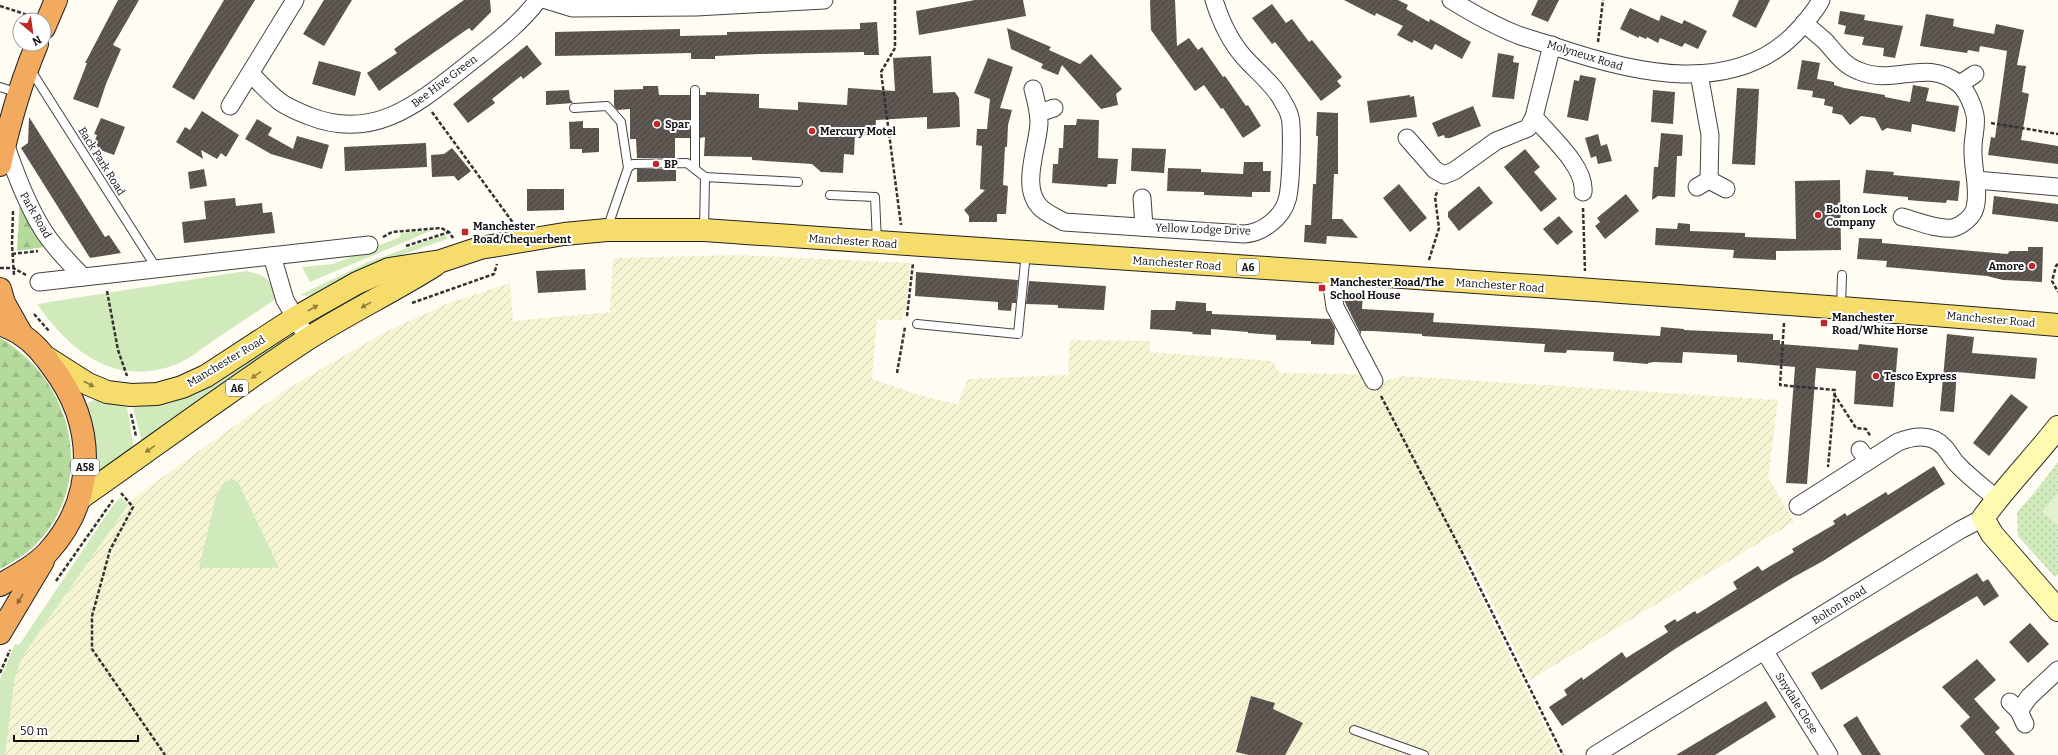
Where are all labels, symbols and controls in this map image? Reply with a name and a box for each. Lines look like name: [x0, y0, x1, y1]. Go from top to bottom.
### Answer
north arrow: [12, 12, 52, 52]
text: N: [29, 33, 43, 48]
street label: Molyneux Road: [1545, 38, 1625, 73]
street label: Bee Hive Green: [409, 53, 480, 110]
place label: Spar: [665, 118, 690, 131]
marker: Spar: [652, 119, 662, 129]
street label: Back Park Road: [75, 125, 128, 198]
place label: Mercury Motel: [820, 125, 897, 138]
marker: Mercury Motel: [807, 126, 817, 136]
place label: BP: [664, 158, 678, 171]
marker: BP: [651, 159, 661, 169]
street label: Park Road: [17, 190, 54, 241]
place label: Bolton Lock Company: [1826, 203, 1887, 229]
marker: Bolton Lock Company: [1813, 210, 1823, 220]
place label: Manchester Road/Chequerbent: [473, 220, 572, 246]
street label: Yellow Lodge Drive: [1155, 221, 1251, 238]
marker: Manchester Road/Chequerbent: [460, 227, 470, 237]
street label: Manchester Road: [808, 232, 898, 251]
street label: Manchester Road: [1132, 254, 1222, 273]
road number: A6: [1237, 259, 1259, 275]
place label: Amore: [1988, 260, 2024, 273]
marker: Amore: [2027, 261, 2037, 271]
place label: Manchester Road/The School House: [1330, 276, 1444, 302]
street label: Manchester Road: [1455, 276, 1545, 295]
marker: Manchester Road/The School House: [1317, 283, 1327, 293]
one-way arrow: [360, 301, 372, 308]
one-way arrow: [307, 304, 319, 311]
street label: Manchester Road: [1946, 309, 2036, 330]
place label: Manchester Road/White Horse: [1832, 311, 1928, 337]
marker: Manchester Road/White Horse: [1819, 318, 1829, 328]
street label: Manchester Road: [185, 333, 268, 390]
place label: Tesco Express: [1884, 370, 1957, 383]
one-way arrow: [251, 371, 262, 379]
marker: Tesco Express: [1871, 371, 1881, 381]
one-way arrow: [84, 380, 95, 387]
road number: A6: [226, 380, 248, 396]
one-way arrow: [144, 445, 155, 453]
road number: A58: [71, 459, 99, 475]
street label: Bolton Road: [1810, 583, 1869, 627]
one-way arrow: [17, 593, 24, 605]
street label: Snydale Close: [1773, 670, 1821, 736]
scale bar: [14, 717, 138, 743]
text: 50 m: [20, 724, 49, 738]

